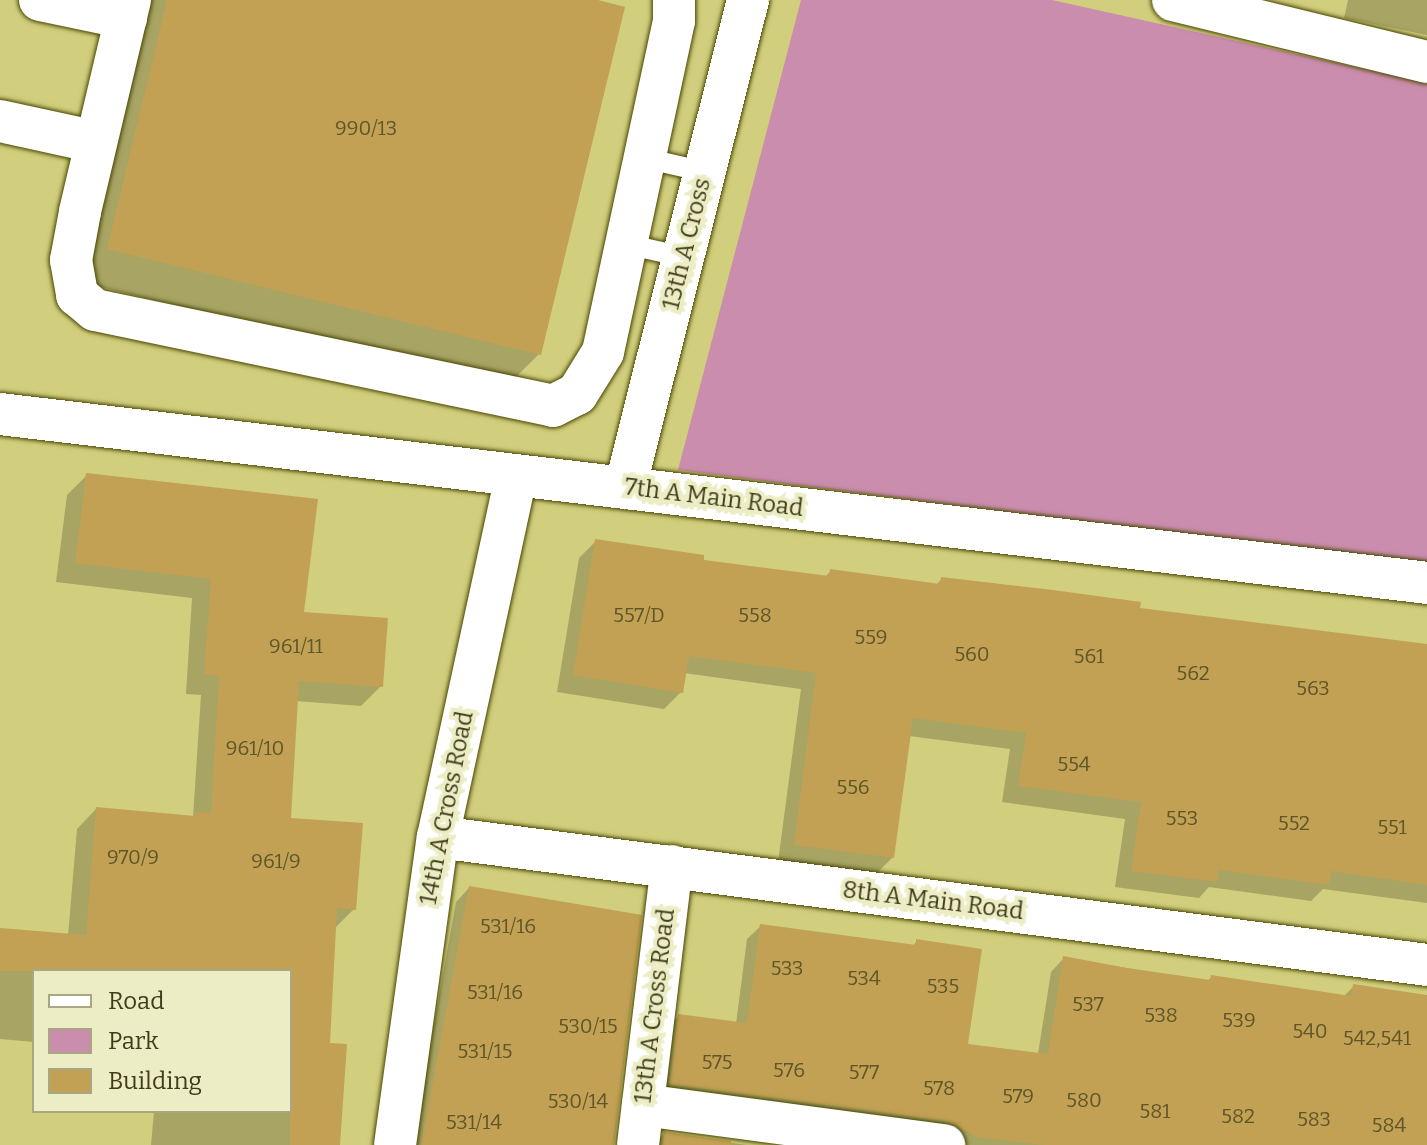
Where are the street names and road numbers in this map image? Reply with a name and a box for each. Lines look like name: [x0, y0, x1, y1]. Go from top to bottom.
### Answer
street label: 13th A Cross: [657, 175, 717, 313]
street label: 7th A Main Road: [623, 473, 805, 523]
street label: 14th A Cross Road: [414, 709, 480, 907]
street label: 8th A Main Road: [841, 876, 1025, 926]
street label: 13th A Cross Road: [629, 907, 681, 1105]

